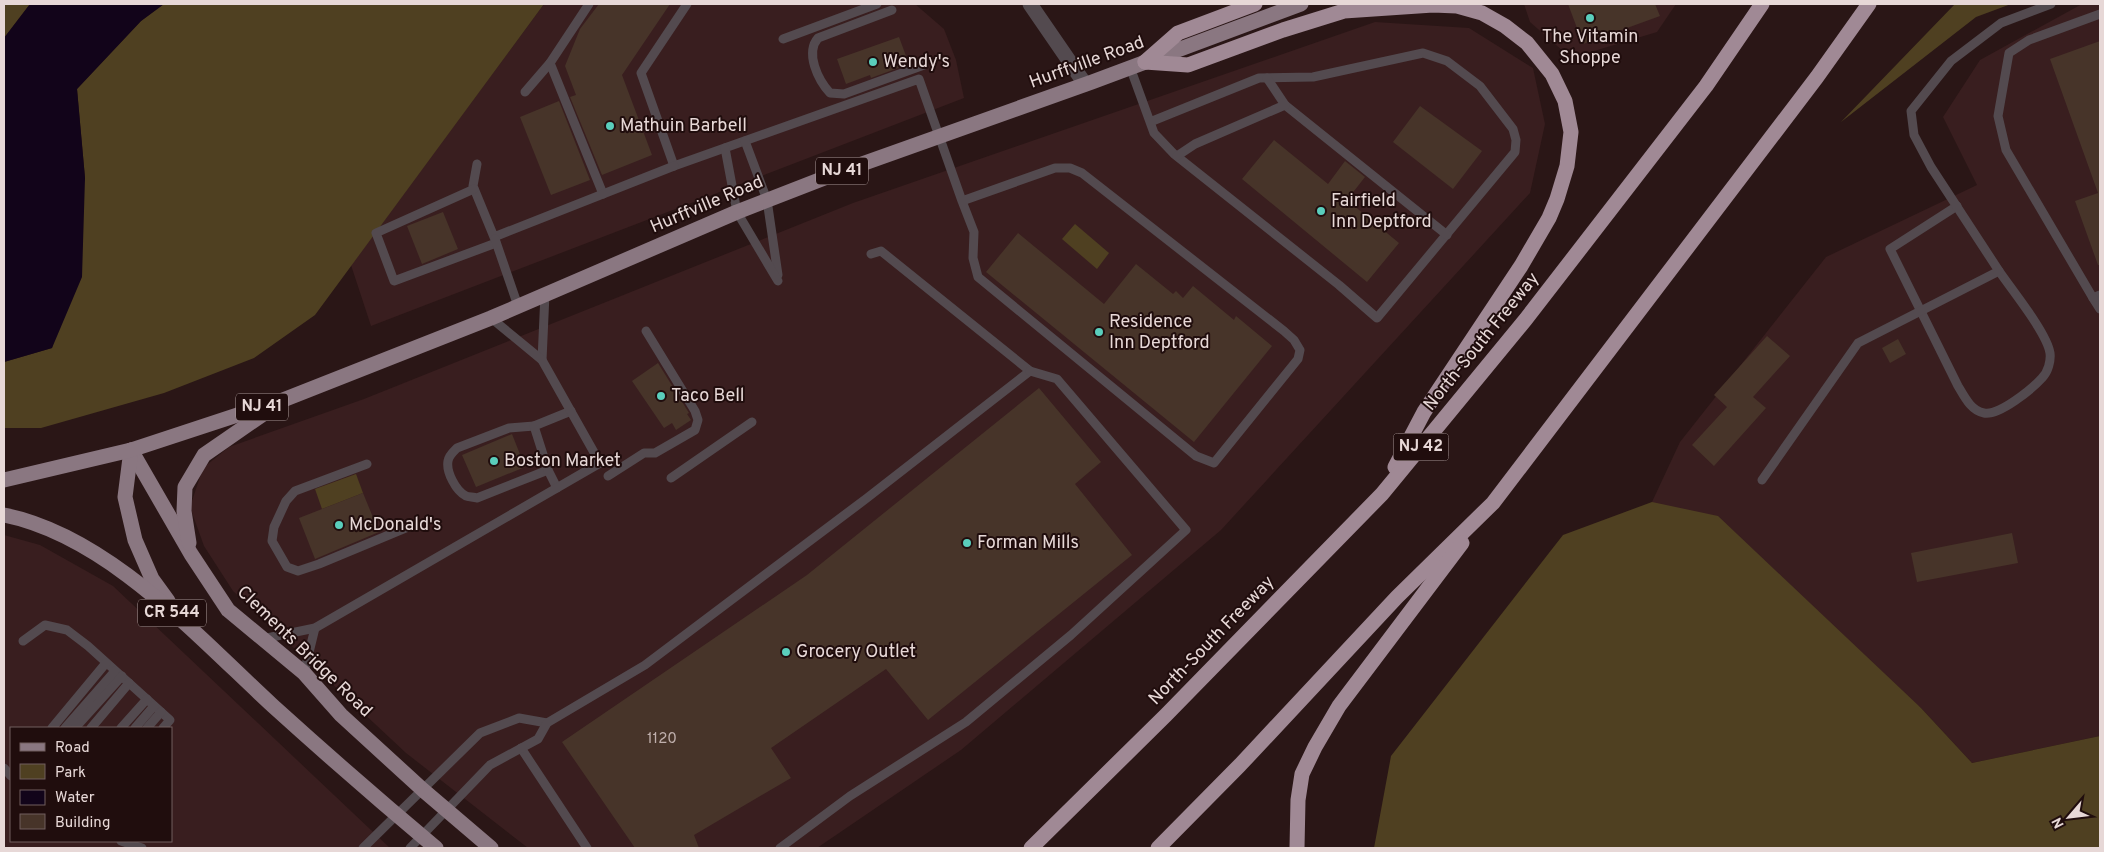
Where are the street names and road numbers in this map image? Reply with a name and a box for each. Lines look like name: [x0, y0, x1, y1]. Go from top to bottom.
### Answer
street label: Hurffville Road: [1026, 32, 1148, 94]
road number: NJ 41: [816, 158, 868, 185]
street label: Hurffville Road: [647, 171, 767, 239]
street label: North-South Freeway: [1419, 268, 1545, 416]
road number: NJ 41: [236, 394, 288, 421]
road number: NJ 42: [1394, 434, 1448, 461]
street label: North-South Freeway: [1144, 571, 1280, 711]
street label: Clements Bridge Road: [231, 581, 377, 723]
road number: CR 544: [138, 600, 206, 626]

